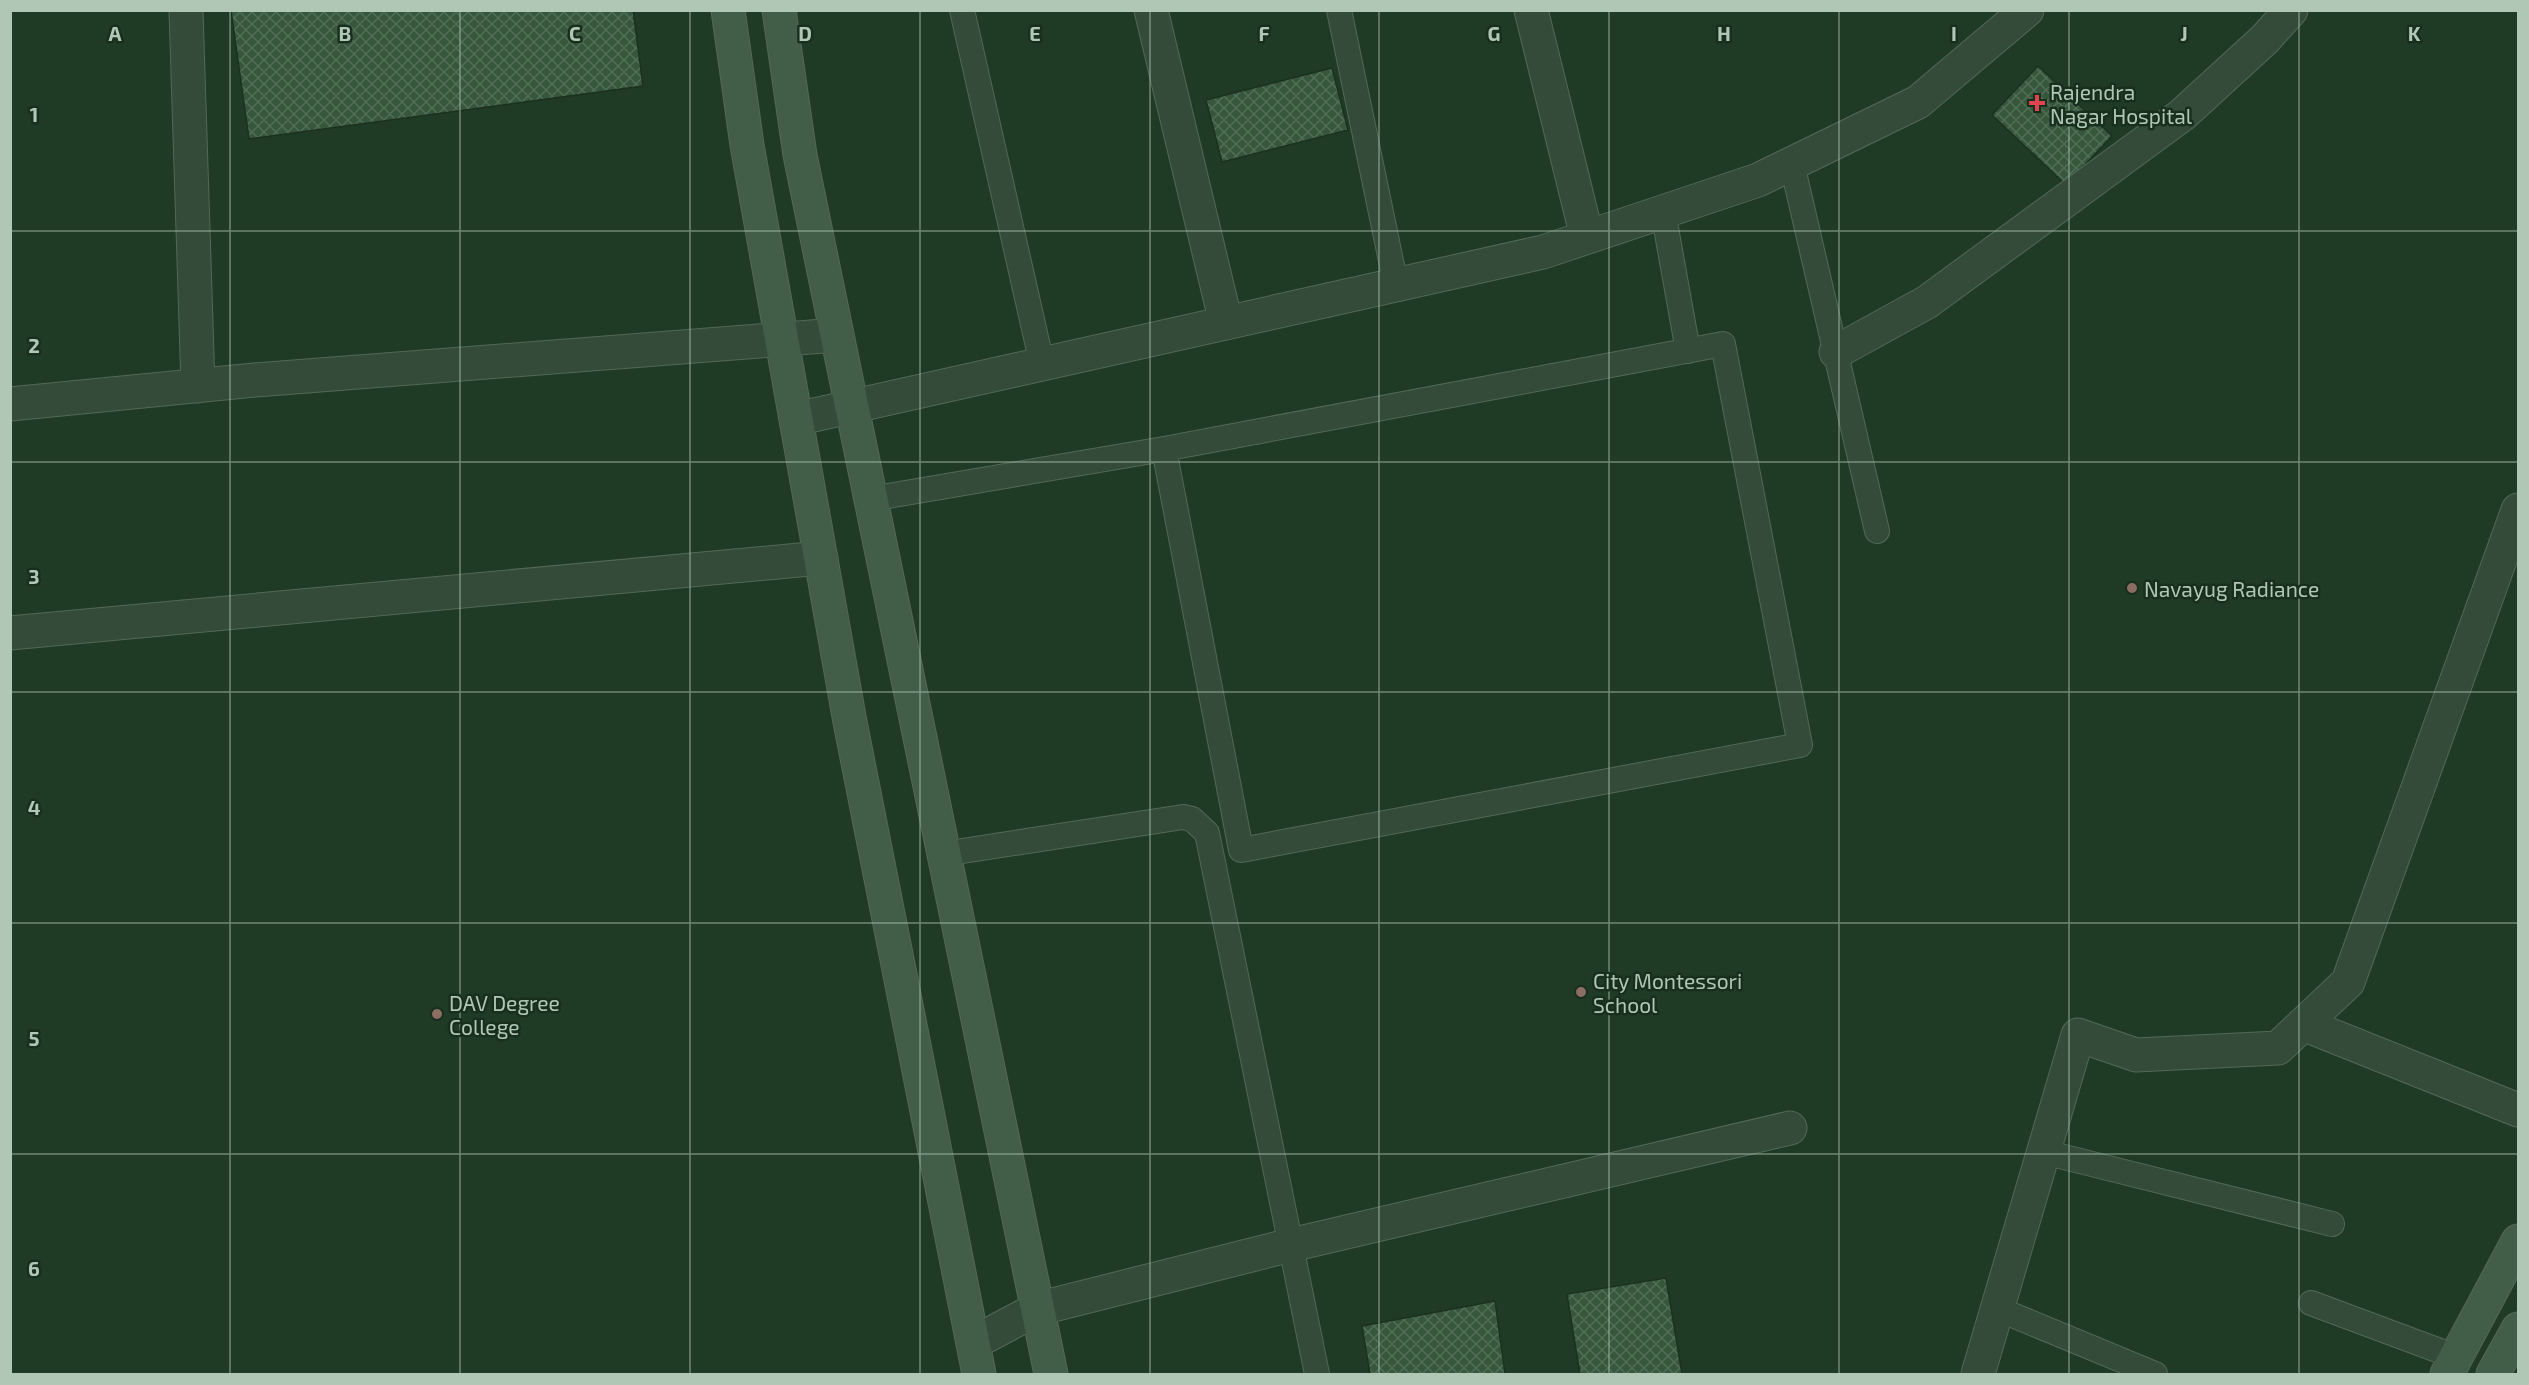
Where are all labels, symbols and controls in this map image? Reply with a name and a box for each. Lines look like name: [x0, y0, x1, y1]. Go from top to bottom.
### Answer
text: A: [108, 21, 122, 45]
text: B: [339, 21, 351, 45]
text: C: [569, 21, 581, 45]
text: D: [798, 21, 812, 45]
text: E: [1029, 21, 1041, 45]
text: F: [1258, 21, 1270, 45]
text: G: [1488, 21, 1500, 45]
text: H: [1717, 21, 1731, 45]
text: I: [1951, 21, 1957, 45]
text: J: [2180, 21, 2188, 45]
text: K: [2408, 21, 2421, 45]
place label: Rajendra Nagar Hospital: [2050, 79, 2193, 128]
marker: Rajendra Nagar Hospital: [2028, 94, 2046, 112]
text: 1: [30, 102, 38, 126]
text: 2: [28, 333, 40, 357]
text: 3: [28, 564, 40, 588]
place label: Navayug Radiance: [2144, 576, 2319, 601]
marker: Navayug Radiance: [2125, 581, 2139, 595]
text: 4: [28, 795, 41, 819]
place label: City Montessori School: [1593, 968, 1742, 1017]
marker: City Montessori School: [1574, 985, 1588, 999]
place label: DAV Degree College: [449, 990, 560, 1039]
marker: DAV Degree College: [430, 1007, 444, 1021]
text: 5: [28, 1026, 40, 1050]
text: 6: [28, 1256, 40, 1280]

